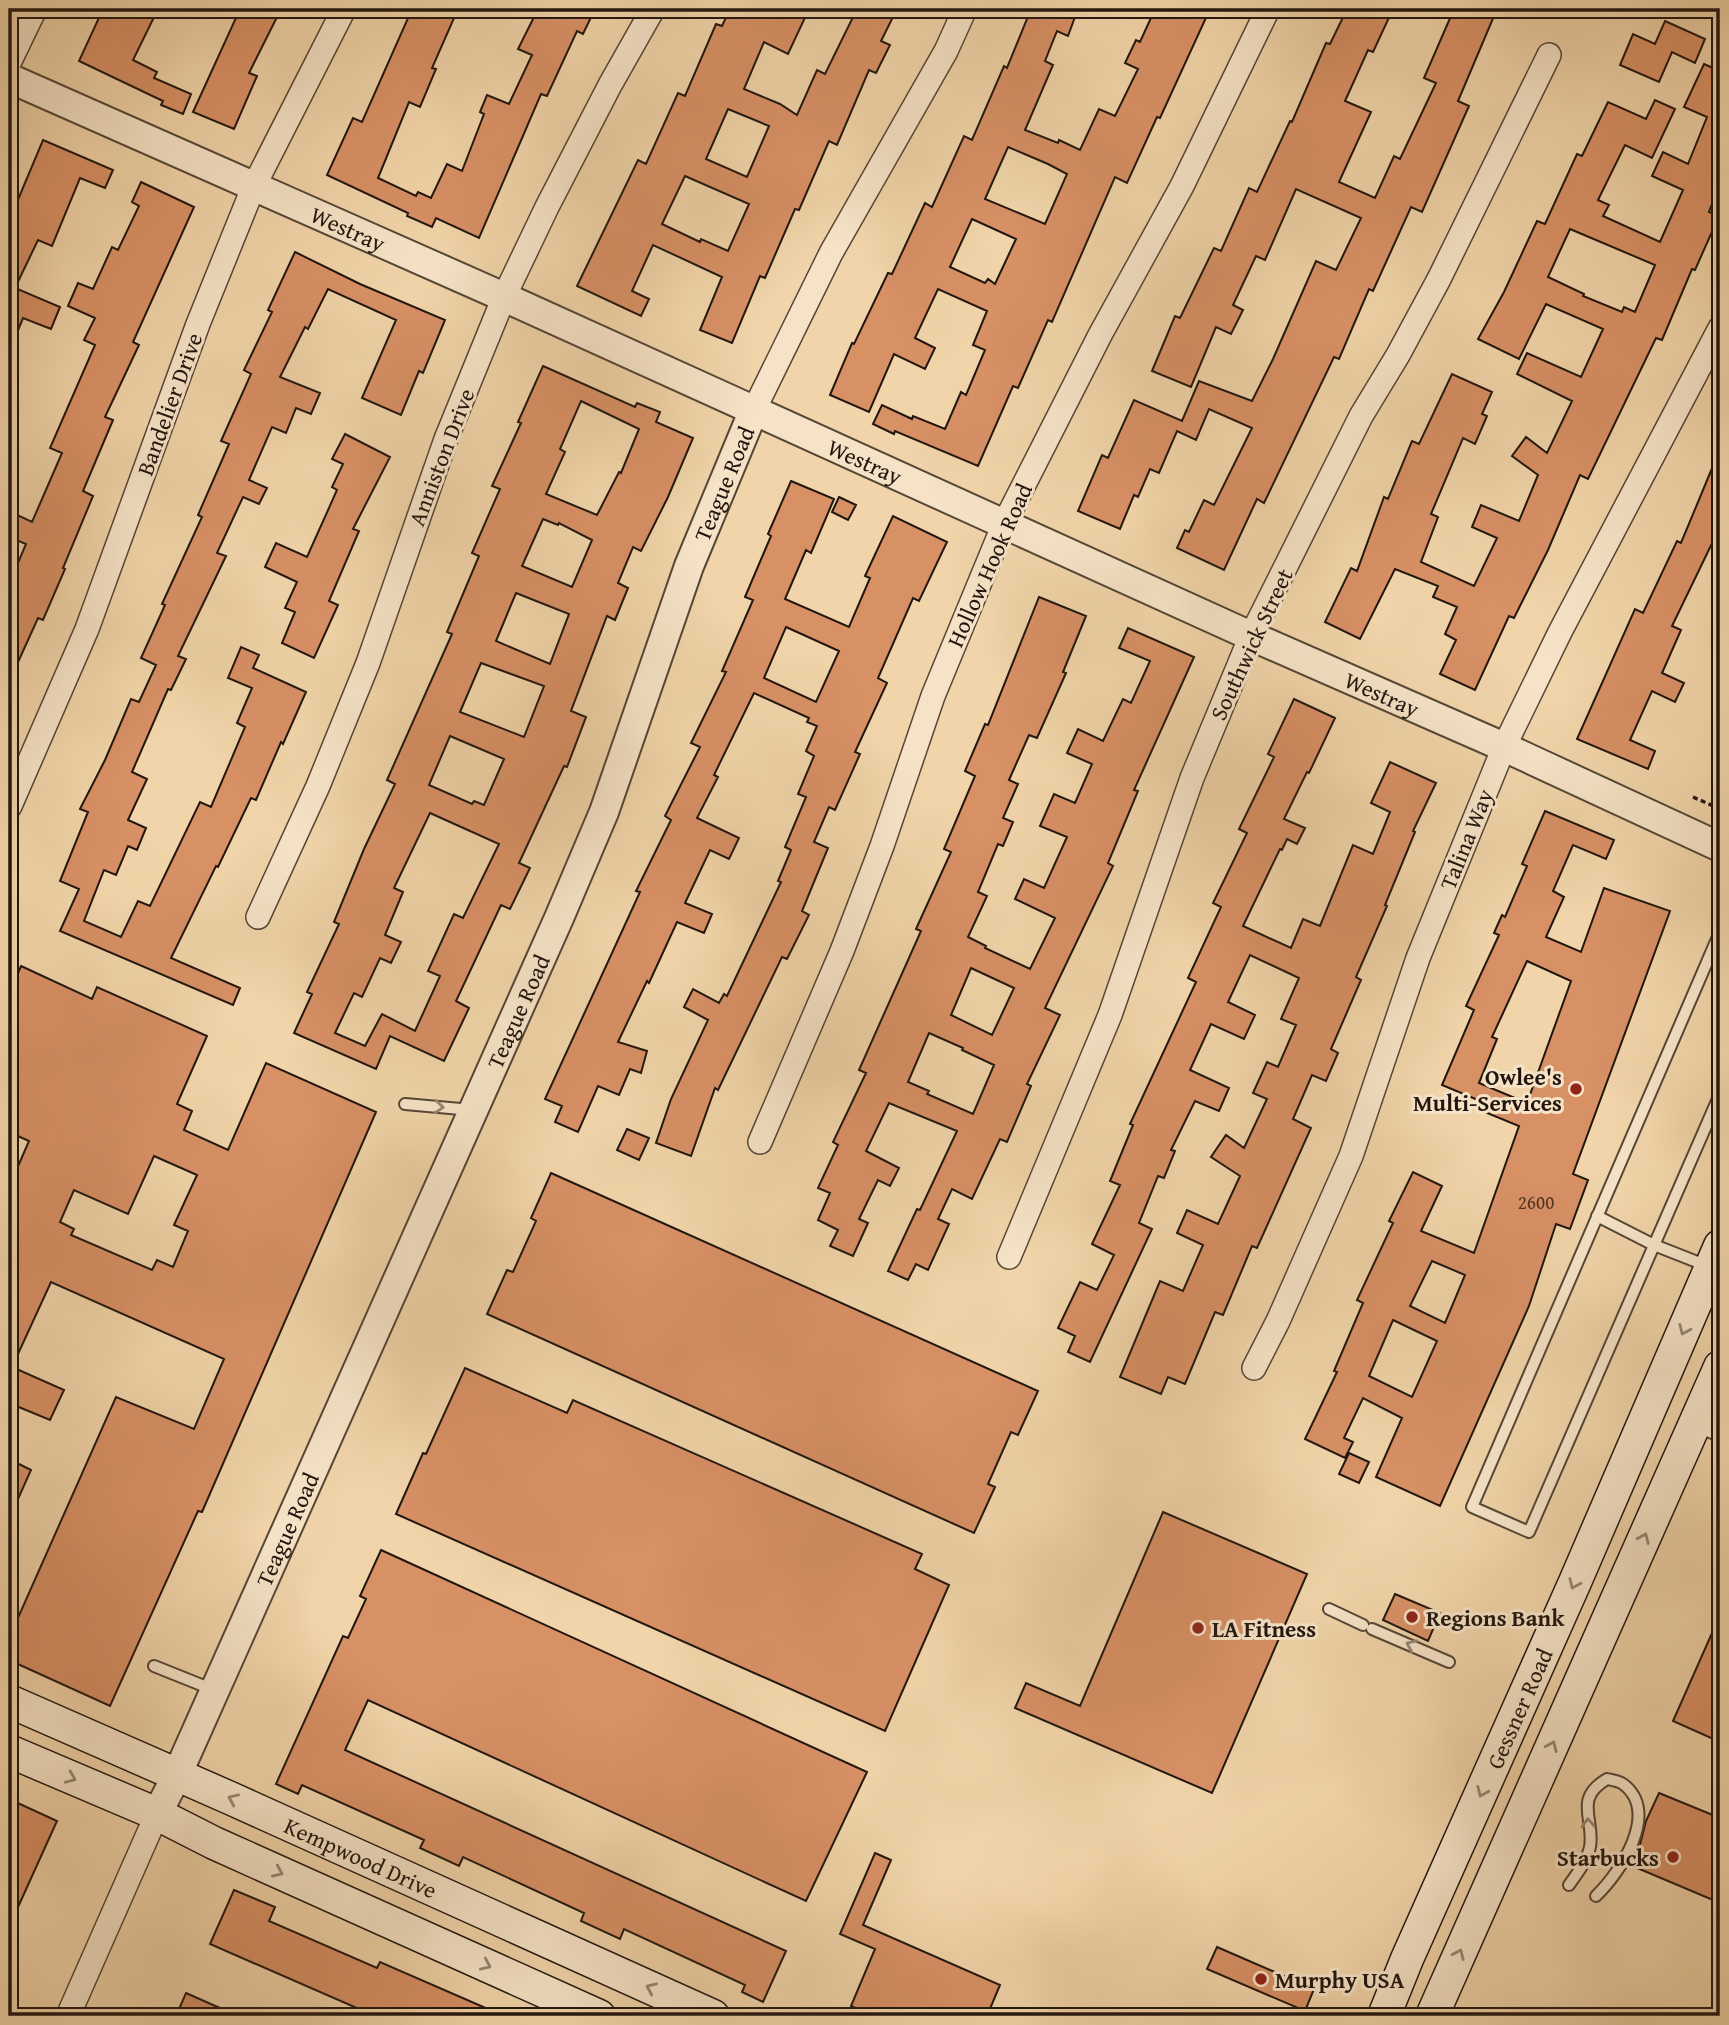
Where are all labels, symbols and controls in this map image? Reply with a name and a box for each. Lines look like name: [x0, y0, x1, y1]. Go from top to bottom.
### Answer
street label: Westray: [306, 197, 391, 259]
street label: Bandelier Drive: [128, 328, 210, 480]
street label: Anniston Drive: [400, 383, 482, 531]
street label: Teague Road: [685, 420, 762, 546]
street label: Westray: [823, 430, 908, 492]
street label: Hollow Hook Road: [938, 477, 1040, 652]
street label: Southwick Street: [1201, 563, 1301, 725]
street label: Westray: [1340, 663, 1425, 725]
street label: Talina Way: [1431, 783, 1501, 894]
street label: Teague Road: [478, 948, 558, 1074]
place label: Owlee's Multi-Services: [1413, 1060, 1562, 1119]
marker: Owlee's Multi-Services: [1568, 1081, 1584, 1097]
one-way arrow: [433, 1099, 444, 1114]
house number: 2600: [1518, 1188, 1554, 1216]
one-way arrow: [1678, 1323, 1692, 1335]
street label: Teague Road: [247, 1466, 327, 1591]
one-way arrow: [1636, 1532, 1650, 1545]
one-way arrow: [1568, 1577, 1582, 1589]
place label: Regions Bank: [1426, 1601, 1565, 1634]
marker: Regions Bank: [1404, 1609, 1420, 1625]
place label: LA Fitness: [1212, 1612, 1316, 1645]
marker: LA Fitness: [1190, 1620, 1206, 1636]
one-way arrow: [1406, 1640, 1418, 1654]
street label: Gessner Road: [1477, 1642, 1560, 1774]
one-way arrow: [1544, 1741, 1558, 1753]
one-way arrow: [65, 1769, 77, 1783]
one-way arrow: [1476, 1785, 1490, 1797]
one-way arrow: [228, 1793, 240, 1807]
street label: Kempwood Drive: [279, 1808, 443, 1906]
one-way arrow: [1581, 1817, 1596, 1828]
place label: Starbucks: [1557, 1841, 1659, 1874]
marker: Starbucks: [1665, 1849, 1681, 1865]
one-way arrow: [271, 1864, 284, 1878]
one-way arrow: [1451, 1948, 1465, 1961]
one-way arrow: [479, 1957, 491, 1971]
place label: Murphy USA: [1275, 1963, 1405, 1996]
marker: Murphy USA: [1253, 1971, 1269, 1987]
one-way arrow: [646, 1982, 658, 1996]

